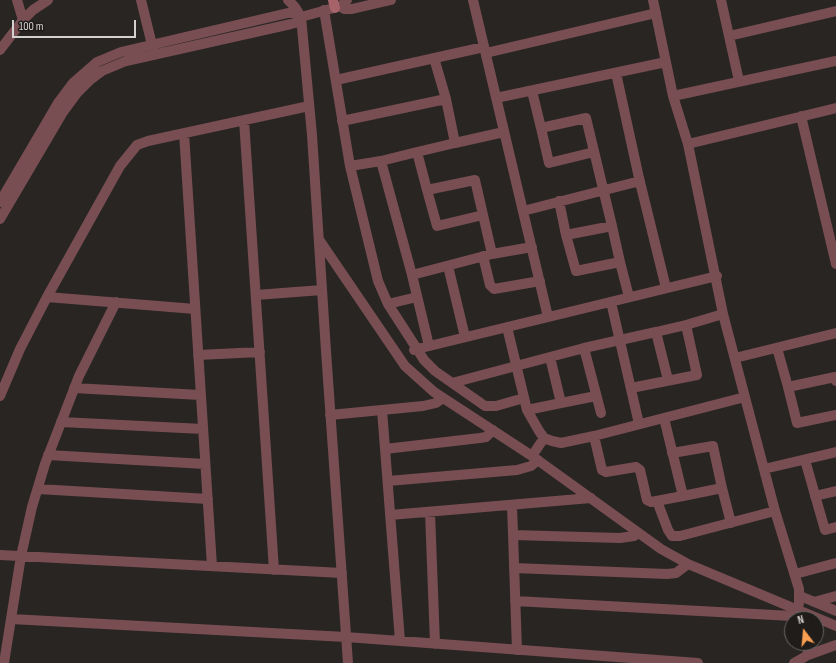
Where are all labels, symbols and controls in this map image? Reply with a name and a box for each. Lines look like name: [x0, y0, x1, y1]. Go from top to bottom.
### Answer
scale bar: [14, 12, 138, 38]
text: 100 m: [19, 19, 44, 34]
north arrow: [784, 611, 824, 651]
text: N: [796, 613, 805, 627]

